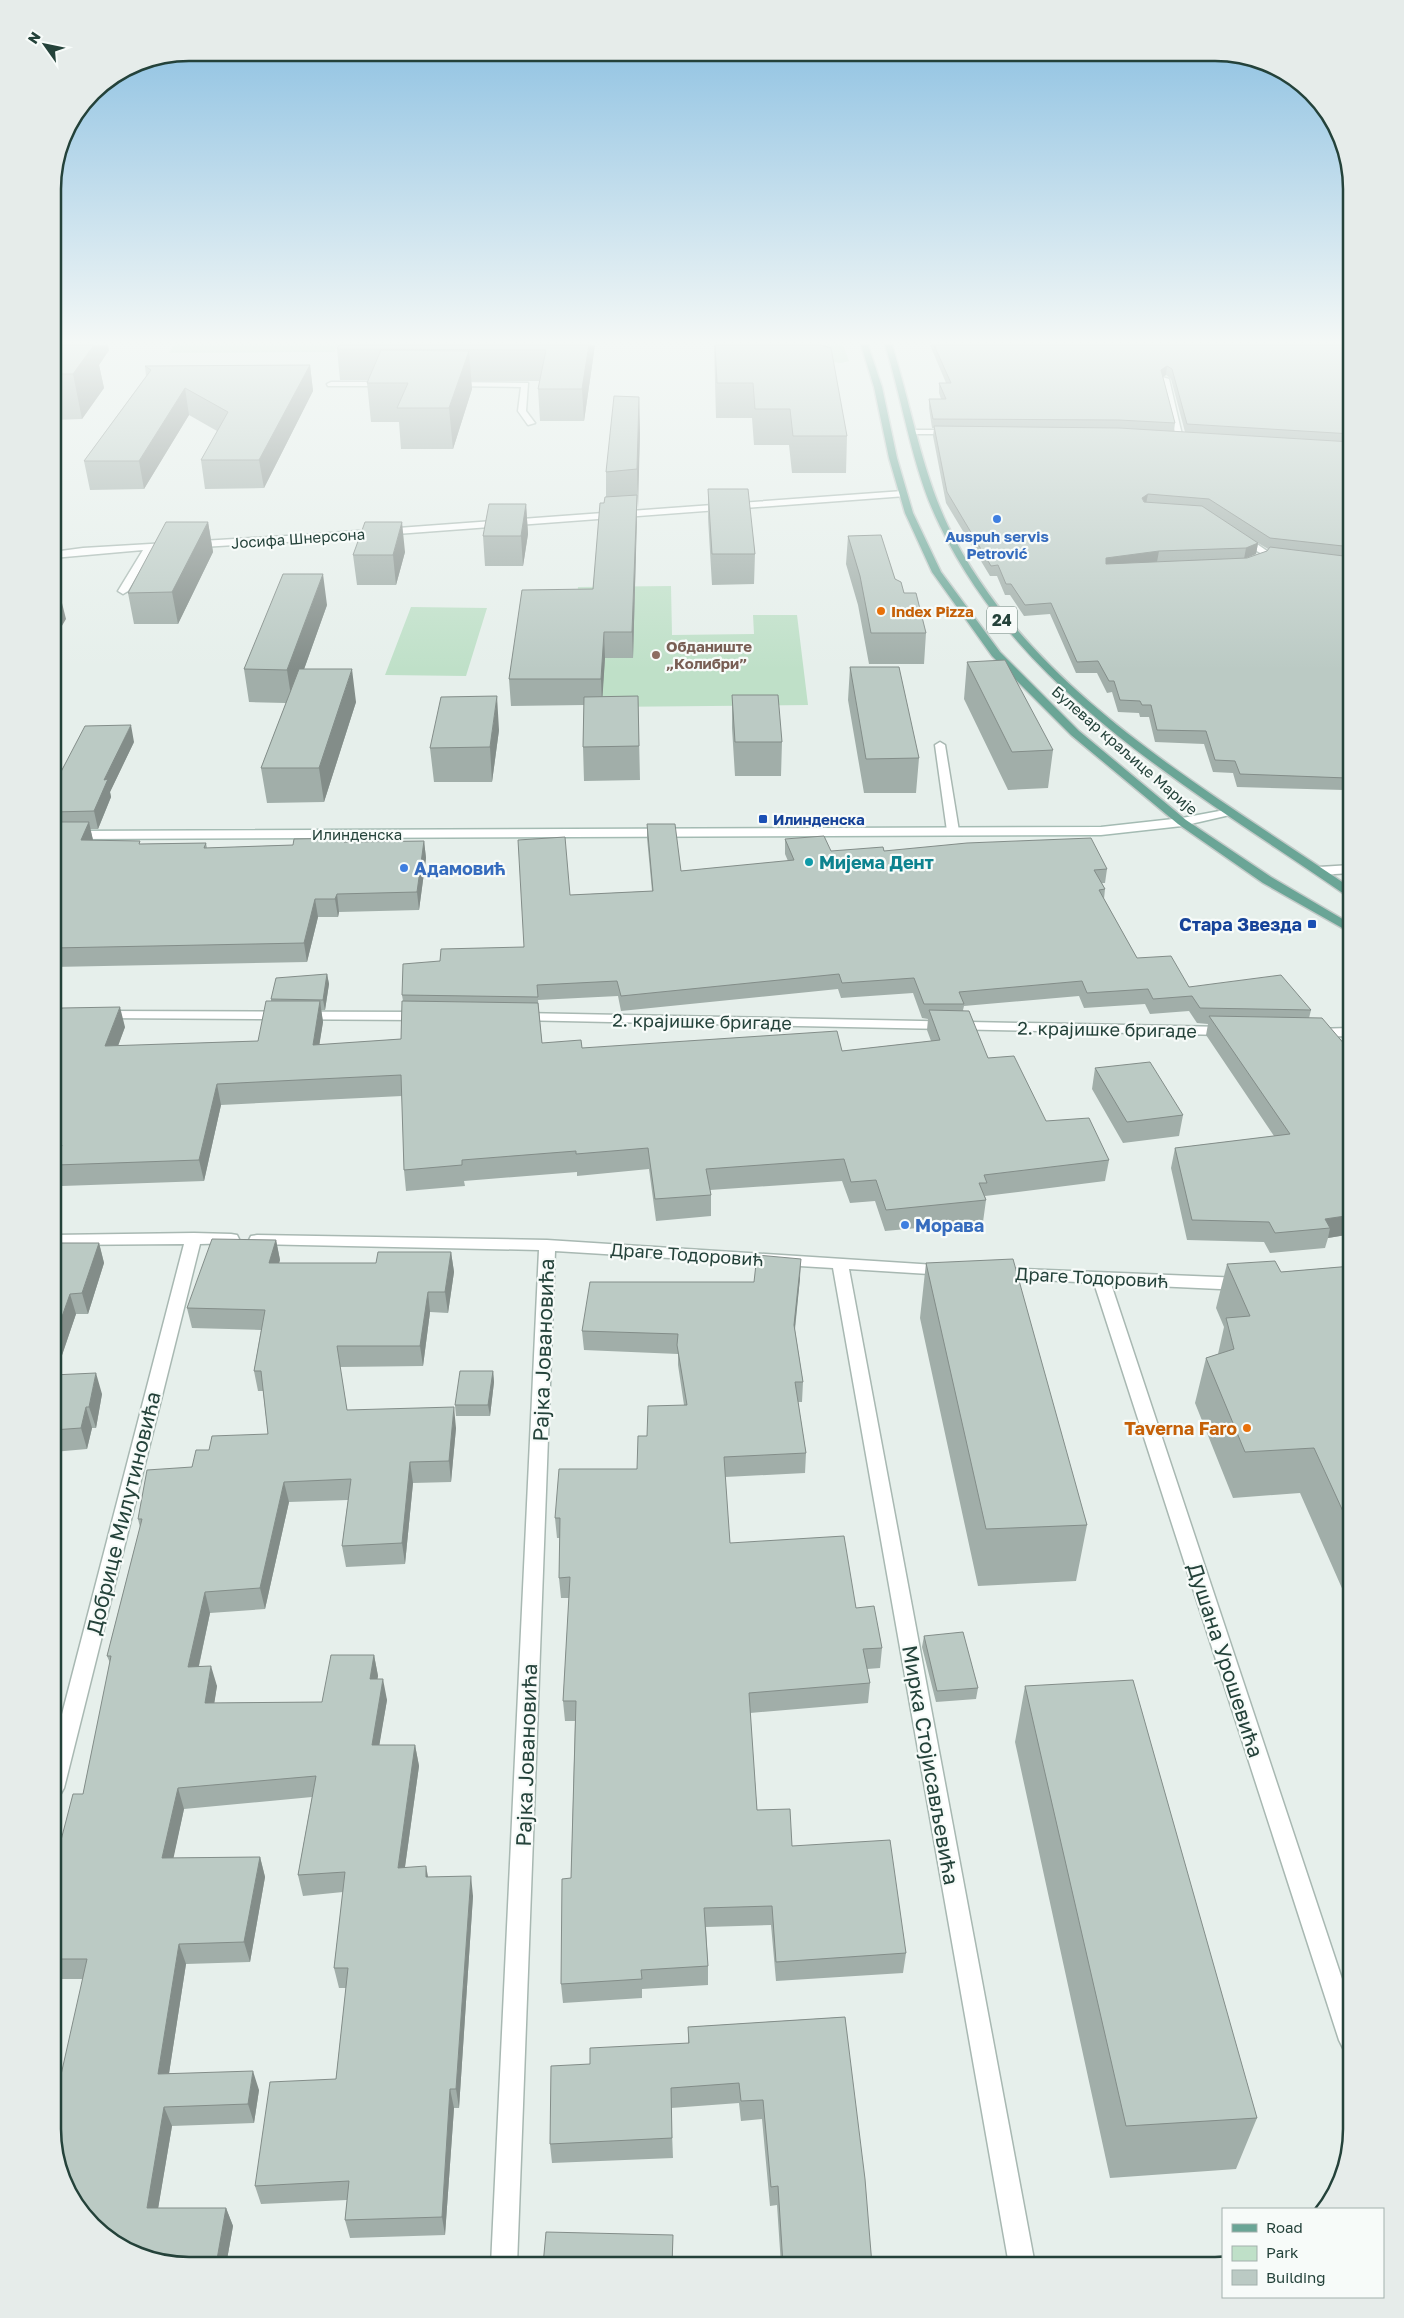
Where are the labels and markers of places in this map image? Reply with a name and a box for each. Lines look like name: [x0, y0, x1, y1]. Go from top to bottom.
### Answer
marker: Auspuh servis Petrović: [991, 513, 1003, 525]
place label: Auspuh servis Petrović: [945, 527, 1049, 562]
place label: Index Pizza: [891, 602, 974, 620]
marker: Index Pizza: [875, 605, 887, 617]
place label: Обданиште „Колибри”: [666, 637, 752, 672]
marker: Обданиште „Колибри”: [650, 649, 662, 661]
place label: Илинденска: [773, 810, 865, 828]
marker: Илинденска: [757, 813, 769, 825]
place label: Мијема Дент: [819, 851, 934, 873]
marker: Мијема Дент: [803, 856, 815, 868]
place label: Адамовић: [414, 857, 506, 879]
marker: Адамовић: [398, 862, 410, 874]
place label: Стара Звезда: [1179, 913, 1302, 935]
marker: Стара Звезда: [1306, 918, 1318, 930]
place label: Морава: [915, 1214, 984, 1236]
marker: Морава: [899, 1219, 911, 1231]
place label: Taverna Faro: [1124, 1417, 1237, 1439]
marker: Taverna Faro: [1241, 1422, 1253, 1434]

